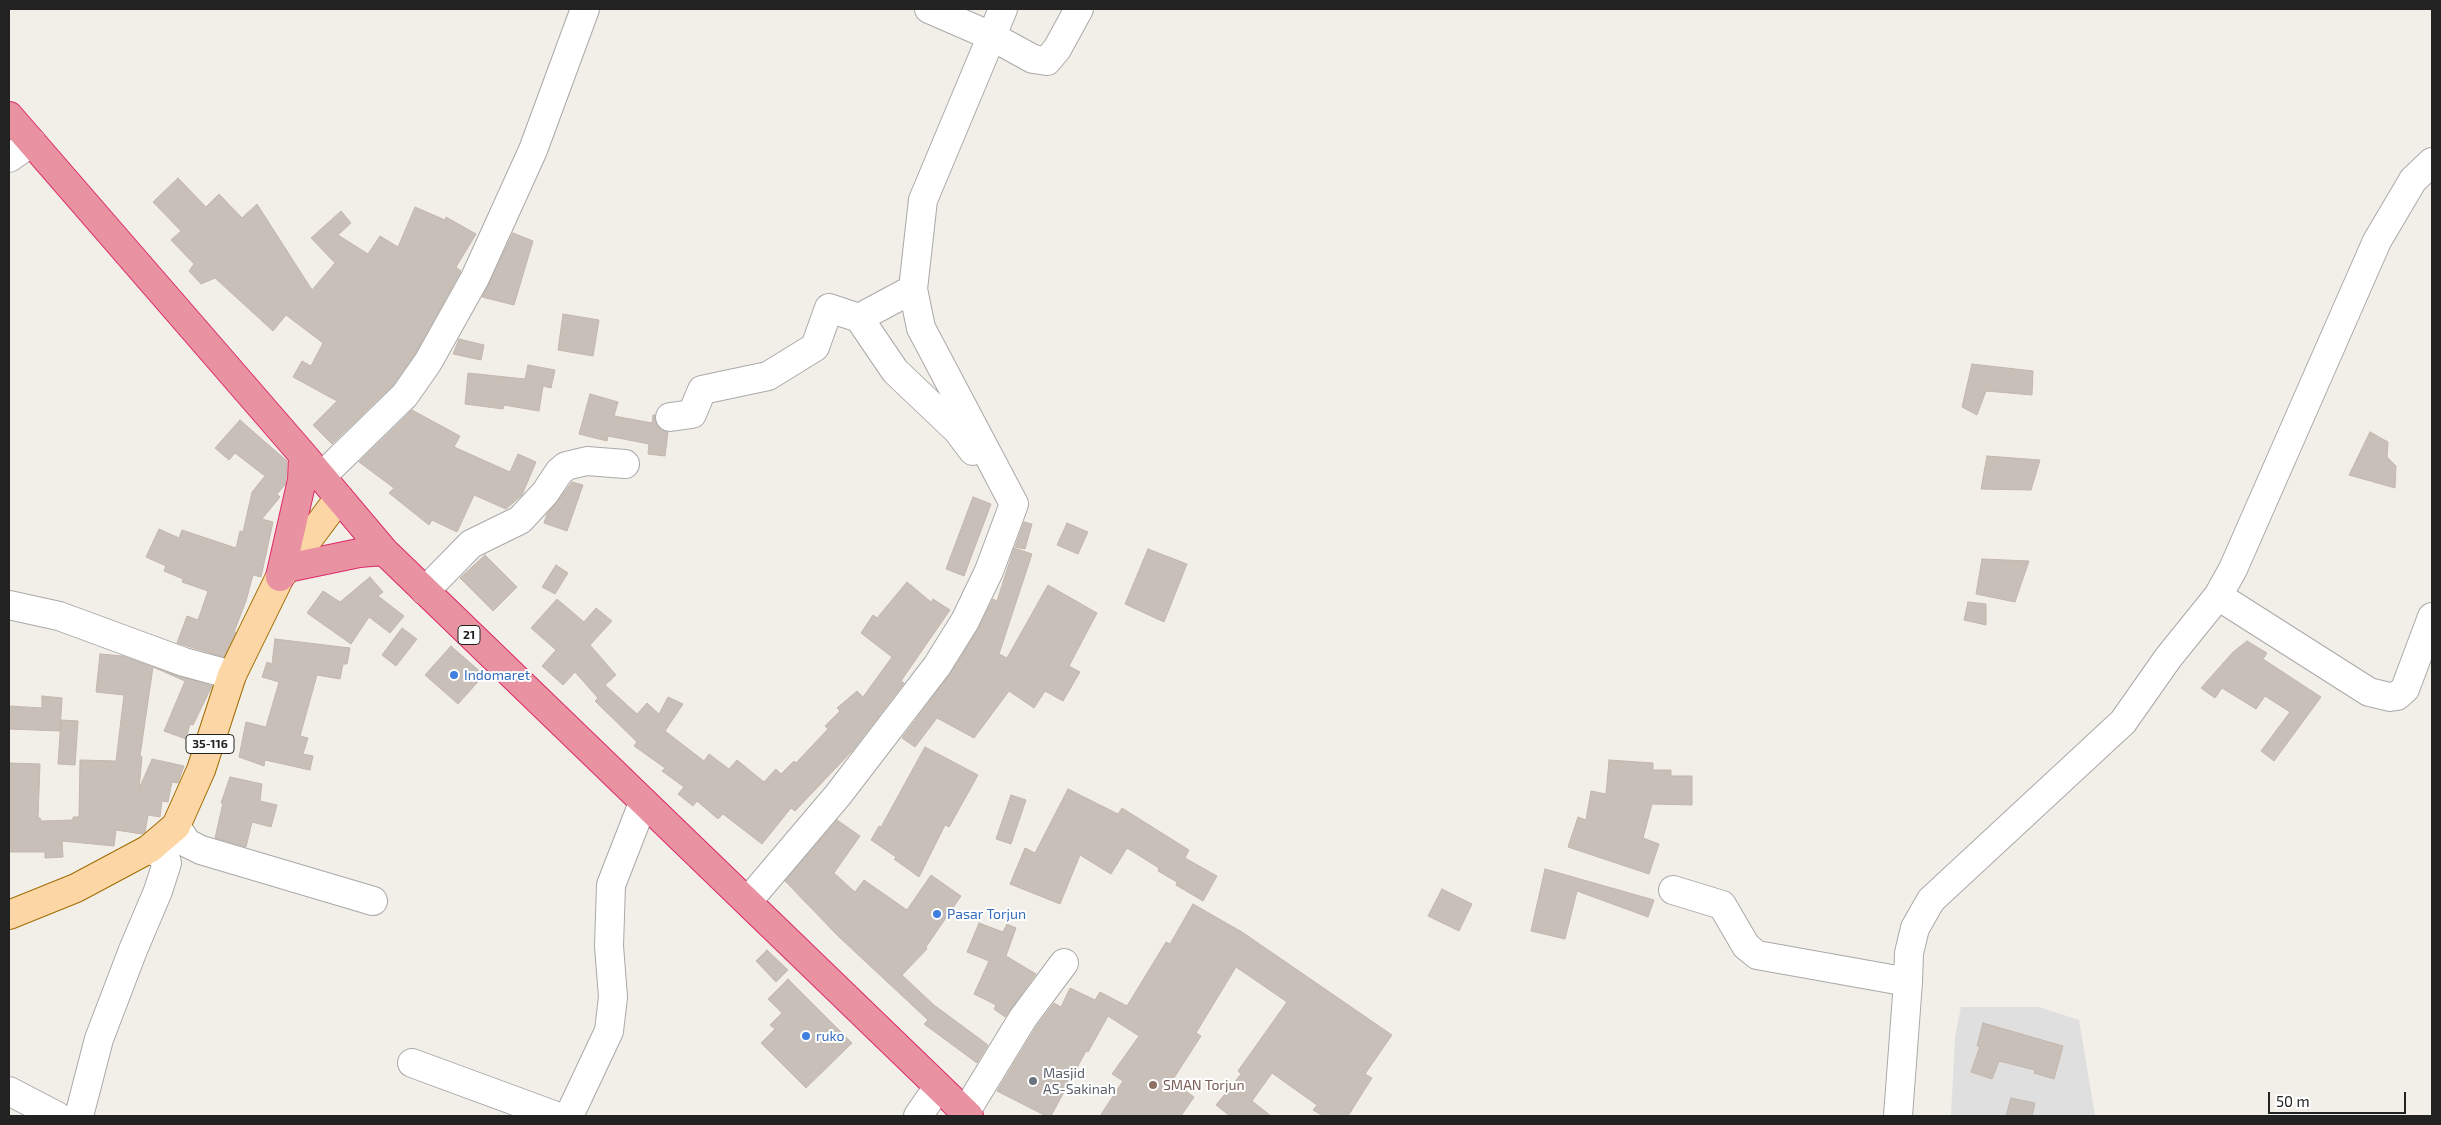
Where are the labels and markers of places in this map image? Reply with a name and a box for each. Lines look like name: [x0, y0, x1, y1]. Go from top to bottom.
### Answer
place label: Indomaret: [464, 667, 530, 683]
marker: Indomaret: [448, 669, 460, 681]
place label: Pasar Torjun: [947, 906, 1026, 922]
marker: Pasar Torjun: [931, 908, 943, 920]
place label: ruko: [816, 1028, 844, 1044]
marker: ruko: [800, 1030, 812, 1042]
place label: Masjid AS-Sakinah: [1043, 1065, 1116, 1098]
marker: Masjid AS-Sakinah: [1027, 1075, 1039, 1087]
place label: SMAN Torjun: [1163, 1077, 1245, 1093]
marker: SMAN Torjun: [1147, 1079, 1159, 1091]

